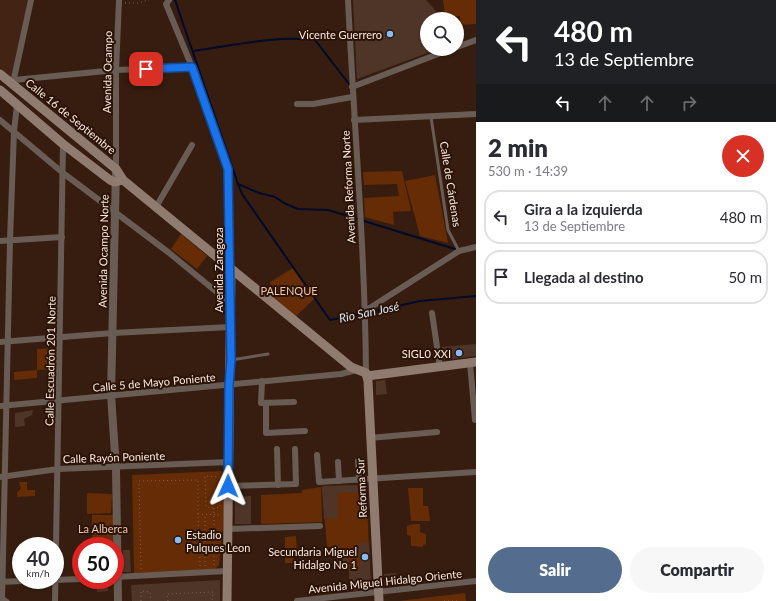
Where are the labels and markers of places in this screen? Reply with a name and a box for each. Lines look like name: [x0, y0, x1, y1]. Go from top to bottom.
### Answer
place label: Vicente Guerrero: [299, 28, 382, 41]
marker: Vicente Guerrero: [385, 29, 395, 39]
pin: [129, 52, 163, 86]
place label: SIGL0 XXI: [402, 347, 451, 360]
marker: SIGL0 XXI: [454, 348, 464, 358]
place label: Estadio Pulques Leon: [186, 528, 250, 554]
marker: Estadio Pulques Leon: [173, 535, 183, 545]
place label: Secundaria Miguel Hidalgo No 1: [268, 545, 357, 571]
marker: Secundaria Miguel Hidalgo No 1: [360, 552, 370, 562]

